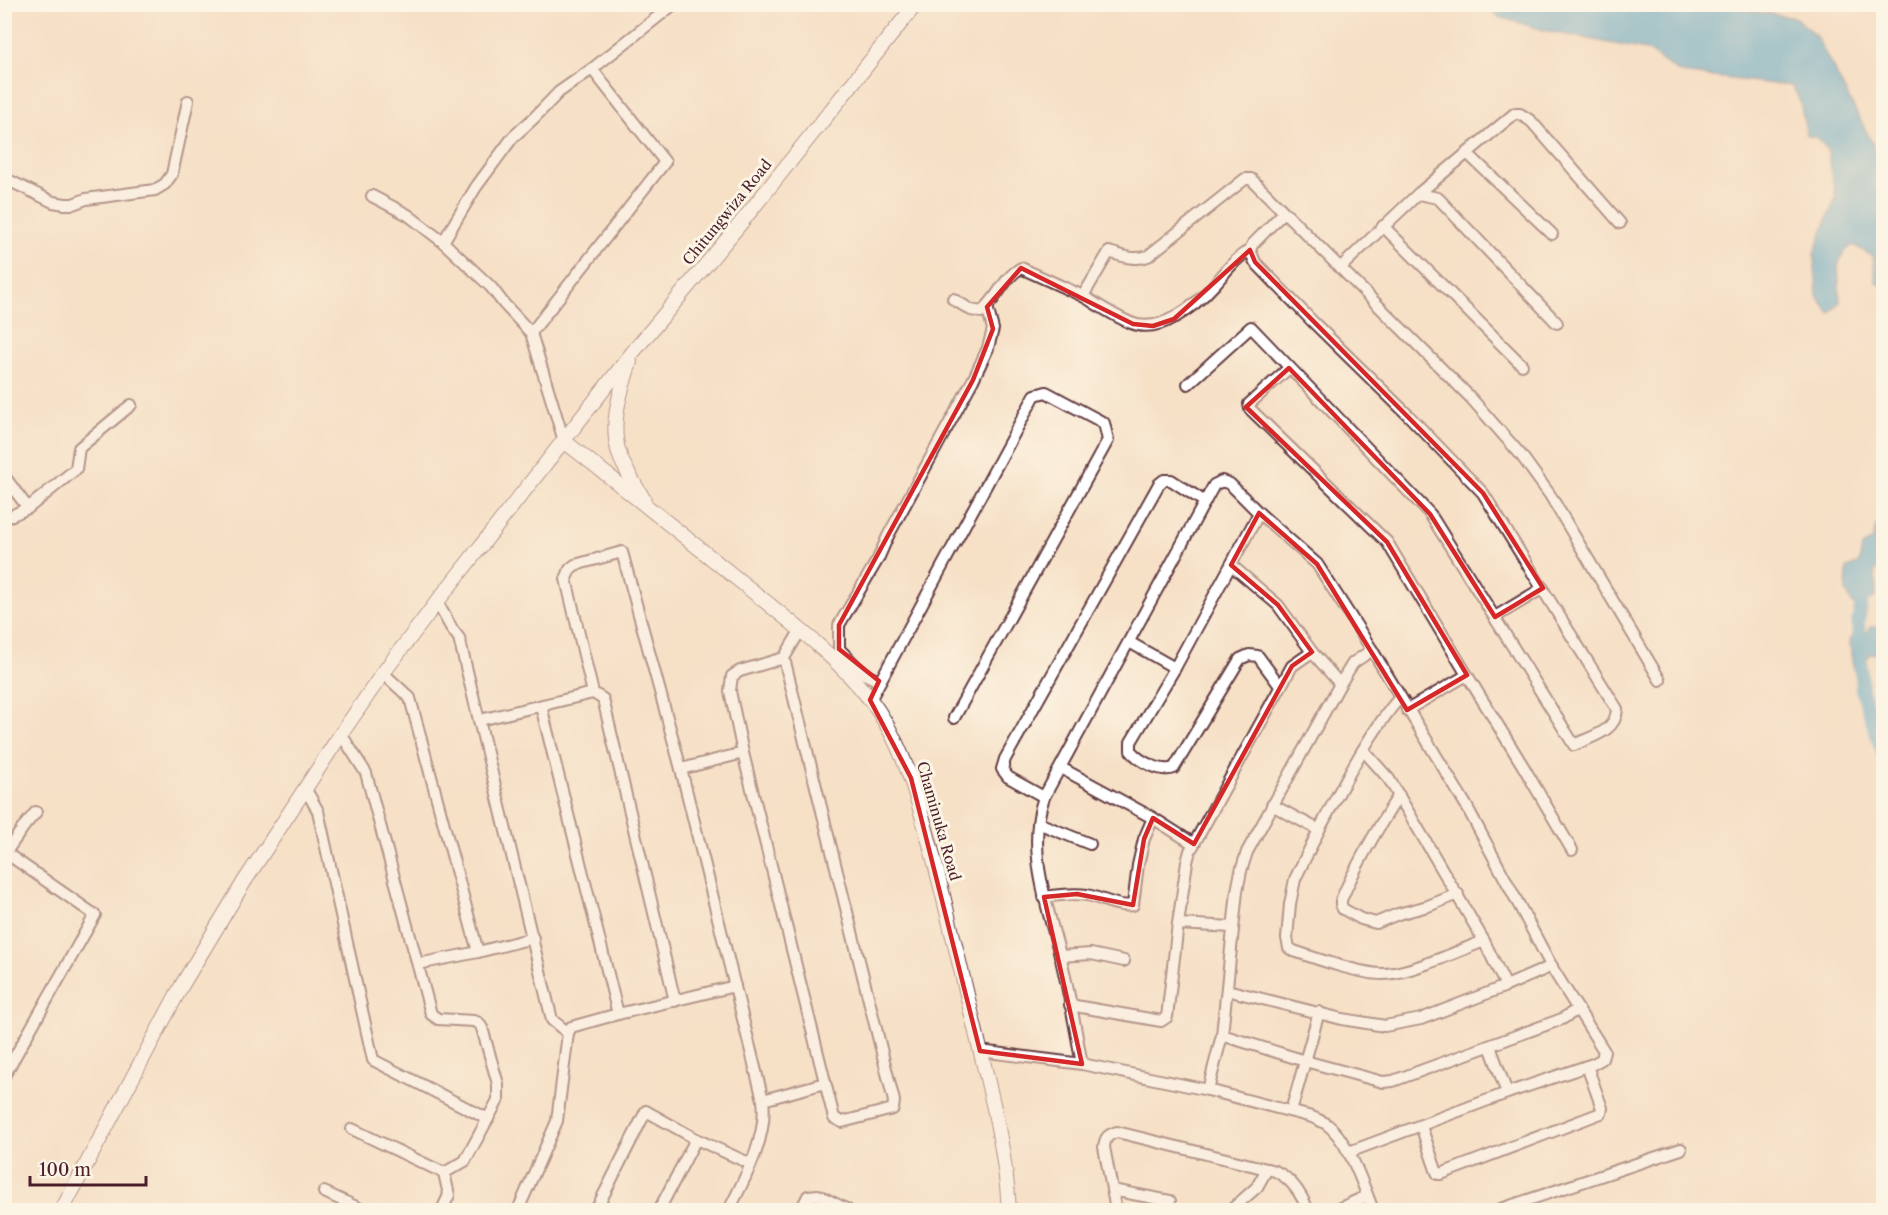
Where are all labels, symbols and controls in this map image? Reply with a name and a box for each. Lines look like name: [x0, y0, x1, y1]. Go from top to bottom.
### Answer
street label: Chitungwiza Road: [678, 155, 776, 269]
street label: Chaminuka Road: [913, 759, 965, 883]
scale bar: [30, 1149, 146, 1187]
text: 100 m: [39, 1159, 91, 1181]

